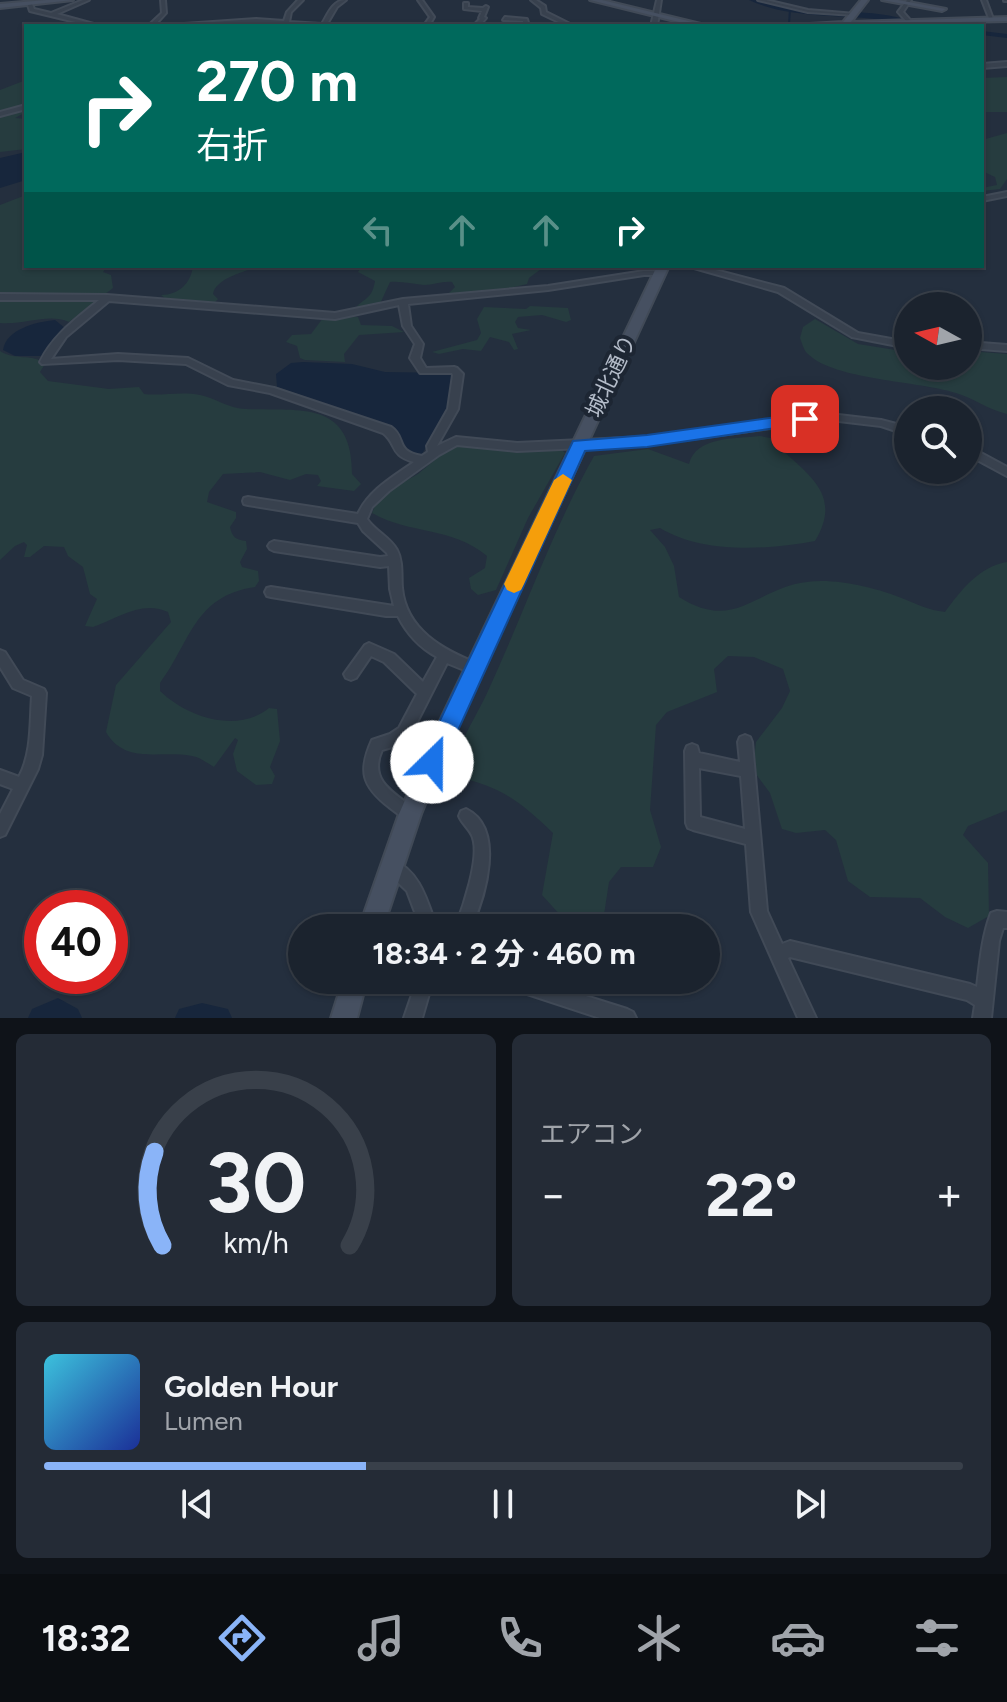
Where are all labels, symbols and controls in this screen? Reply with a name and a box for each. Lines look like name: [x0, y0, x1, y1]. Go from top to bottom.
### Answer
text: 270 m: [196, 48, 358, 115]
icon: right: [64, 56, 168, 160]
text: 右折: [196, 124, 268, 167]
icon: left: [356, 208, 400, 252]
icon: ahead: [440, 208, 484, 252]
icon: ahead: [524, 208, 568, 252]
icon: right: [608, 208, 652, 252]
north arrow: [894, 292, 982, 380]
map controls: [894, 292, 982, 484]
street label: 城北通り: [580, 330, 642, 422]
pin: [771, 385, 839, 453]
button: search: [894, 396, 982, 484]
icon: arrive: [783, 397, 827, 441]
position arrow: [390, 720, 474, 804]
speed limit sign: 40: [24, 890, 128, 994]
text: 18:34 · 2 分 · 460 m: [372, 935, 636, 972]
text: エアコン: [540, 1118, 644, 1150]
text: 30: [206, 1133, 306, 1233]
text: 22°: [705, 1159, 797, 1231]
text: −: [540, 1168, 567, 1221]
text: +: [936, 1168, 963, 1221]
text: km/h: [223, 1226, 288, 1260]
text: Golden Hour: [164, 1368, 338, 1405]
text: Lumen: [164, 1405, 243, 1437]
icon: previous: [175, 1482, 219, 1526]
icon: pause: [481, 1482, 525, 1526]
icon: next: [788, 1482, 832, 1526]
icon: directions: [214, 1610, 270, 1666]
icon: music: [353, 1610, 409, 1666]
icon: phone: [492, 1610, 548, 1666]
icon: climate: [631, 1610, 687, 1666]
icon: car: [770, 1610, 826, 1666]
icon: filters: [909, 1610, 965, 1666]
text: 18:32: [42, 1617, 130, 1660]

